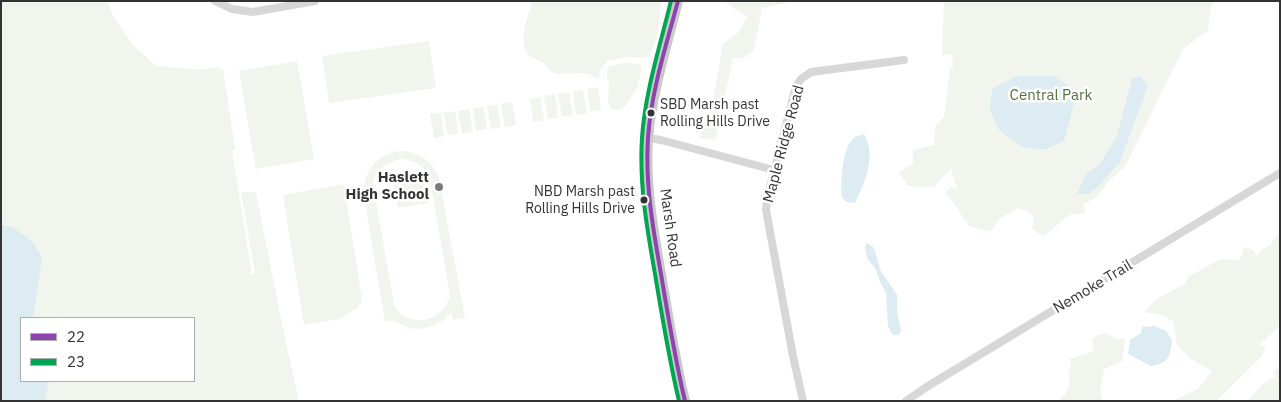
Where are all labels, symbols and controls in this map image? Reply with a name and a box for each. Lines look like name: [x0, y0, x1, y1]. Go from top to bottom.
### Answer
street label: Maple Ridge Road: [760, 83, 808, 205]
park label: Central Park: [1010, 87, 1092, 105]
place label: SBD Marsh past Rolling Hills Drive: [660, 97, 770, 130]
marker: SBD Marsh past Rolling Hills Drive: [646, 108, 656, 118]
place label: Haslett High School: [346, 169, 429, 204]
marker: Haslett High School: [433, 181, 445, 193]
place label: NBD Marsh past Rolling Hills Drive: [525, 184, 635, 216]
street label: Marsh Road: [656, 187, 684, 269]
marker: NBD Marsh past Rolling Hills Drive: [639, 195, 649, 205]
street label: Nemoke Trail: [1050, 256, 1136, 318]
legend: [20, 317, 195, 382]
text: 22: [67, 327, 85, 346]
text: 23: [67, 352, 85, 371]

